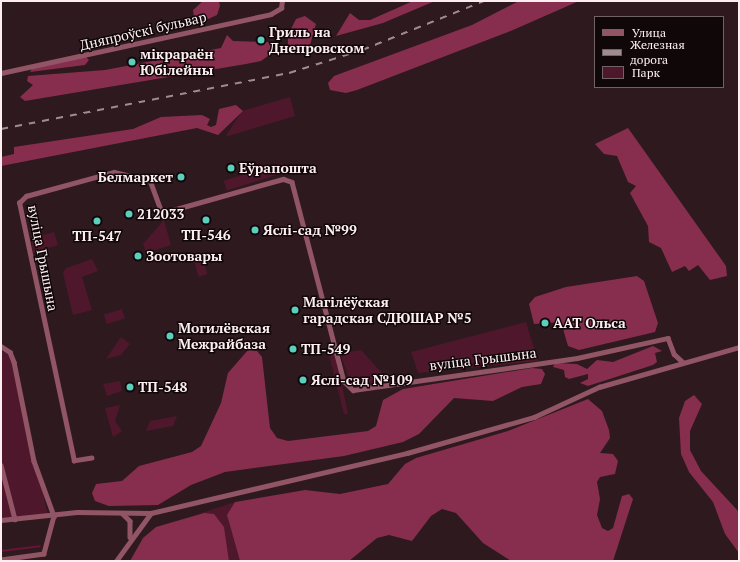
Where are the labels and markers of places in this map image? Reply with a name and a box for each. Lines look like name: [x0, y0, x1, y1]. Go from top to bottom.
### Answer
place label: Гриль на Днепровском: [269, 24, 364, 56]
marker: Гриль на Днепровском: [256, 35, 266, 45]
place label: мікрараён Юбілейны: [140, 46, 214, 78]
marker: мікрараён Юбілейны: [127, 57, 137, 67]
place label: Еўрапошта: [239, 160, 317, 176]
marker: Еўрапошта: [226, 163, 236, 173]
place label: Белмаркет: [98, 169, 173, 185]
marker: Белмаркет: [176, 172, 186, 182]
place label: 212033: [137, 206, 184, 222]
marker: 212033: [124, 209, 134, 219]
marker: ТП-546: [201, 215, 211, 225]
marker: ТП-547: [92, 216, 102, 226]
place label: Яслі-сад №99: [263, 222, 357, 238]
marker: Яслі-сад №99: [250, 225, 260, 235]
place label: ТП-546: [181, 227, 231, 243]
place label: ТП-547: [72, 228, 122, 244]
place label: Зоотовары: [146, 248, 222, 264]
marker: Зоотовары: [133, 251, 143, 261]
place label: Магілёўская гарадская СДЮШАР №5: [303, 294, 472, 326]
marker: Магілёўская гарадская СДЮШАР №5: [290, 305, 300, 315]
place label: ААТ Ольса: [553, 315, 626, 331]
marker: ААТ Ольса: [540, 318, 550, 328]
place label: Могилёвская Межрайбаза: [178, 320, 270, 352]
marker: Могилёвская Межрайбаза: [165, 331, 175, 341]
place label: ТП-549: [301, 341, 350, 357]
marker: ТП-549: [288, 344, 298, 354]
place label: Яслі-сад №109: [311, 372, 413, 388]
marker: Яслі-сад №109: [298, 375, 308, 385]
place label: ТП-548: [138, 379, 187, 395]
marker: ТП-548: [125, 382, 135, 392]

